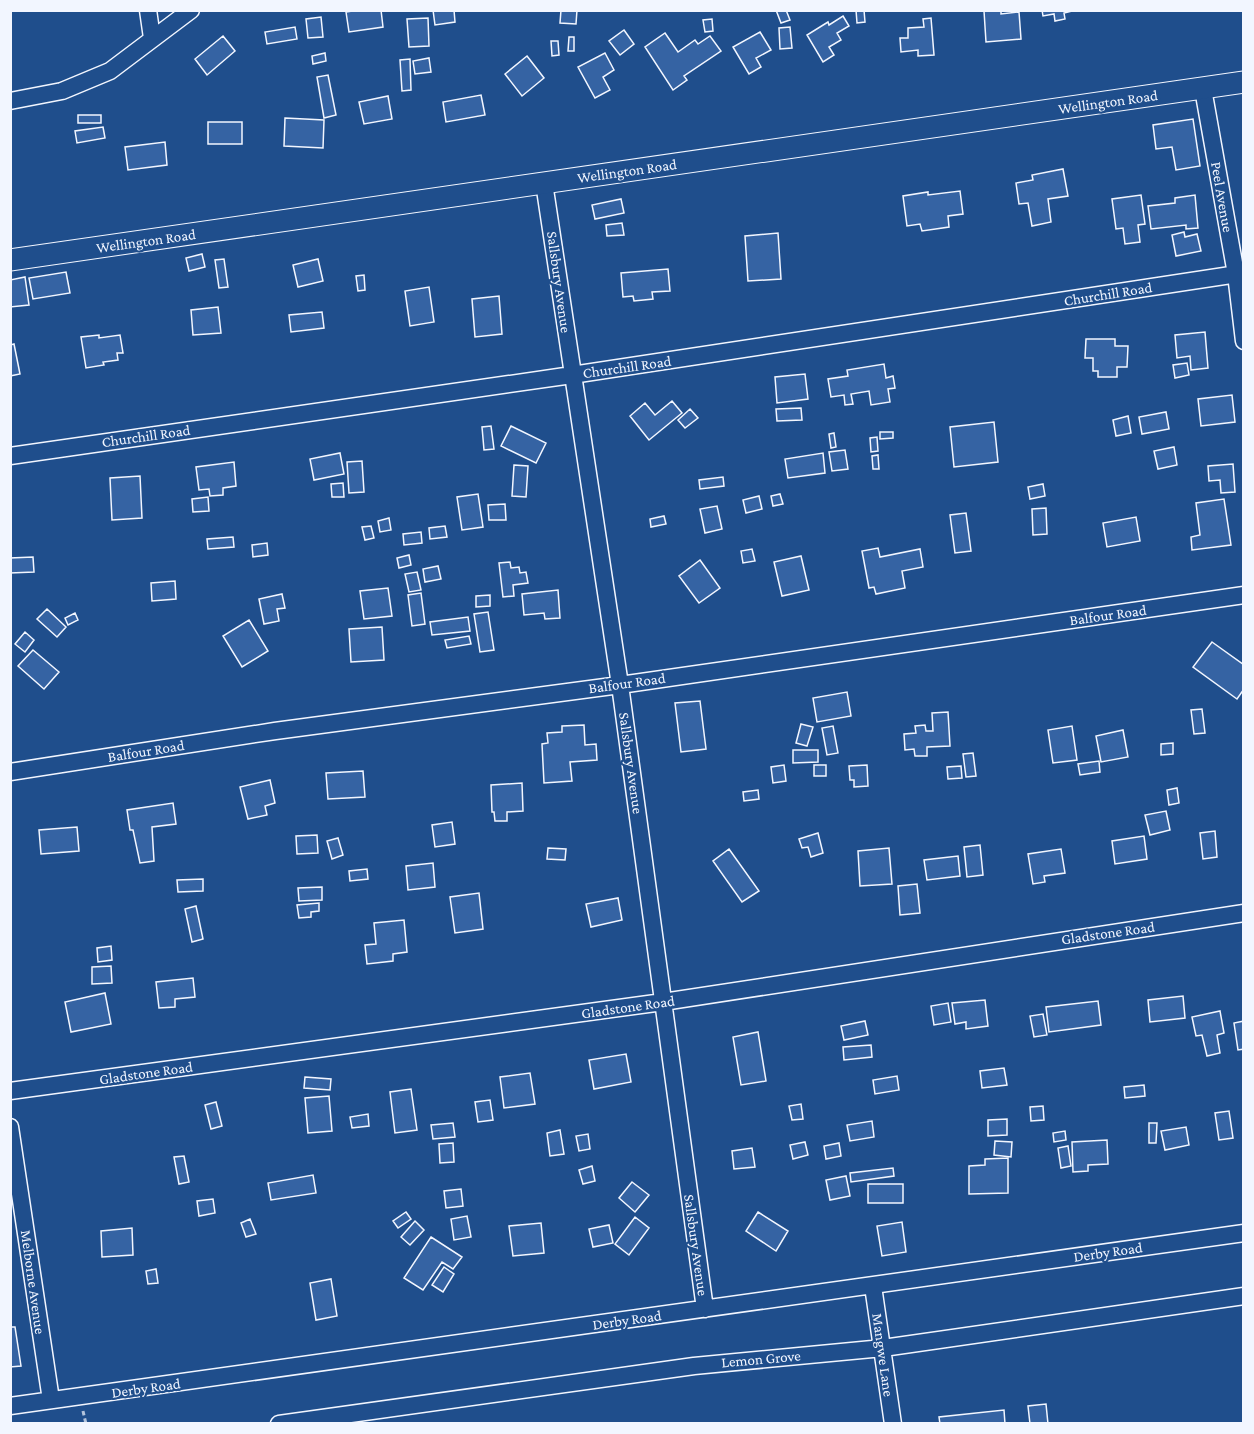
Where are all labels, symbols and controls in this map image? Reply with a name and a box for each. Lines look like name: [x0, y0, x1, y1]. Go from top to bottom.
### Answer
street label: Wellington Road: [1057, 87, 1159, 118]
street label: Wellington Road: [576, 156, 678, 187]
street label: Peel Avenue: [1208, 160, 1236, 234]
street label: Wellington Road: [95, 226, 197, 257]
street label: Sallsbury Avenue: [543, 230, 574, 334]
street label: Churchill Road: [1063, 279, 1153, 309]
street label: Churchill Road: [582, 353, 672, 381]
street label: Churchill Road: [101, 422, 191, 450]
street label: Balfour Road: [1069, 602, 1148, 628]
street label: Balfour Road: [588, 670, 667, 696]
street label: Sallsbury Avenue: [615, 711, 646, 815]
street label: Balfour Road: [107, 737, 186, 765]
street label: Gladstone Road: [1060, 918, 1156, 947]
street label: Gladstone Road: [580, 992, 676, 1021]
street label: Gladstone Road: [98, 1058, 194, 1087]
street label: Sallsbury Avenue: [680, 1193, 711, 1297]
street label: Melborne Avenue: [18, 1229, 48, 1336]
street label: Derby Road: [1072, 1239, 1144, 1266]
street label: Derby Road: [591, 1307, 663, 1334]
street label: Mangwe Lane: [868, 1312, 897, 1398]
street label: Lemon Grove: [721, 1348, 802, 1370]
street label: Derby Road: [110, 1375, 182, 1402]

